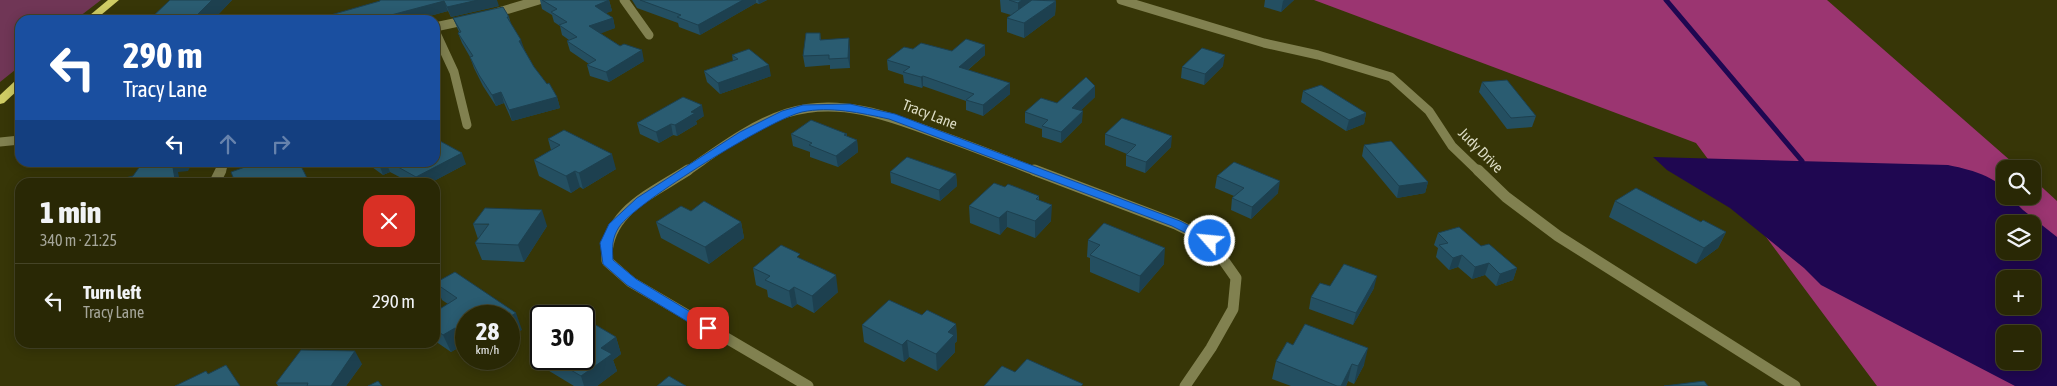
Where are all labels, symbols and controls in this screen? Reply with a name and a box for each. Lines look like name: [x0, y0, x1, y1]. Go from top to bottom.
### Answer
icon: left: [40, 35, 105, 100]
text: 290 m: [123, 35, 202, 75]
text: Tracy Lane: [123, 76, 207, 102]
street label: Tracy Lane: [900, 96, 960, 132]
street label: Judy Drive: [1455, 124, 1507, 176]
icon: left: [161, 130, 189, 158]
icon: ahead: [214, 130, 242, 158]
icon: right: [267, 130, 295, 158]
map controls: [1996, 160, 2041, 370]
button: search: [1996, 160, 2041, 205]
text: 1 min: [40, 195, 101, 229]
button: close: [363, 195, 415, 247]
position arrow: [1183, 214, 1235, 266]
button: layers: [1996, 215, 2041, 260]
text: 340 m · 21:25: [40, 231, 117, 249]
button: +: [1996, 270, 2041, 315]
text: Turn left: [83, 281, 141, 303]
icon: left: [40, 287, 68, 315]
text: 290 m: [372, 290, 415, 312]
text: Tracy Lane: [83, 303, 144, 321]
speed limit sign: 30: [530, 305, 595, 370]
pin: [687, 307, 729, 349]
icon: arrive: [694, 314, 722, 342]
text: 28: [476, 317, 499, 345]
button: −: [1996, 325, 2041, 370]
text: km/h: [476, 343, 499, 357]

